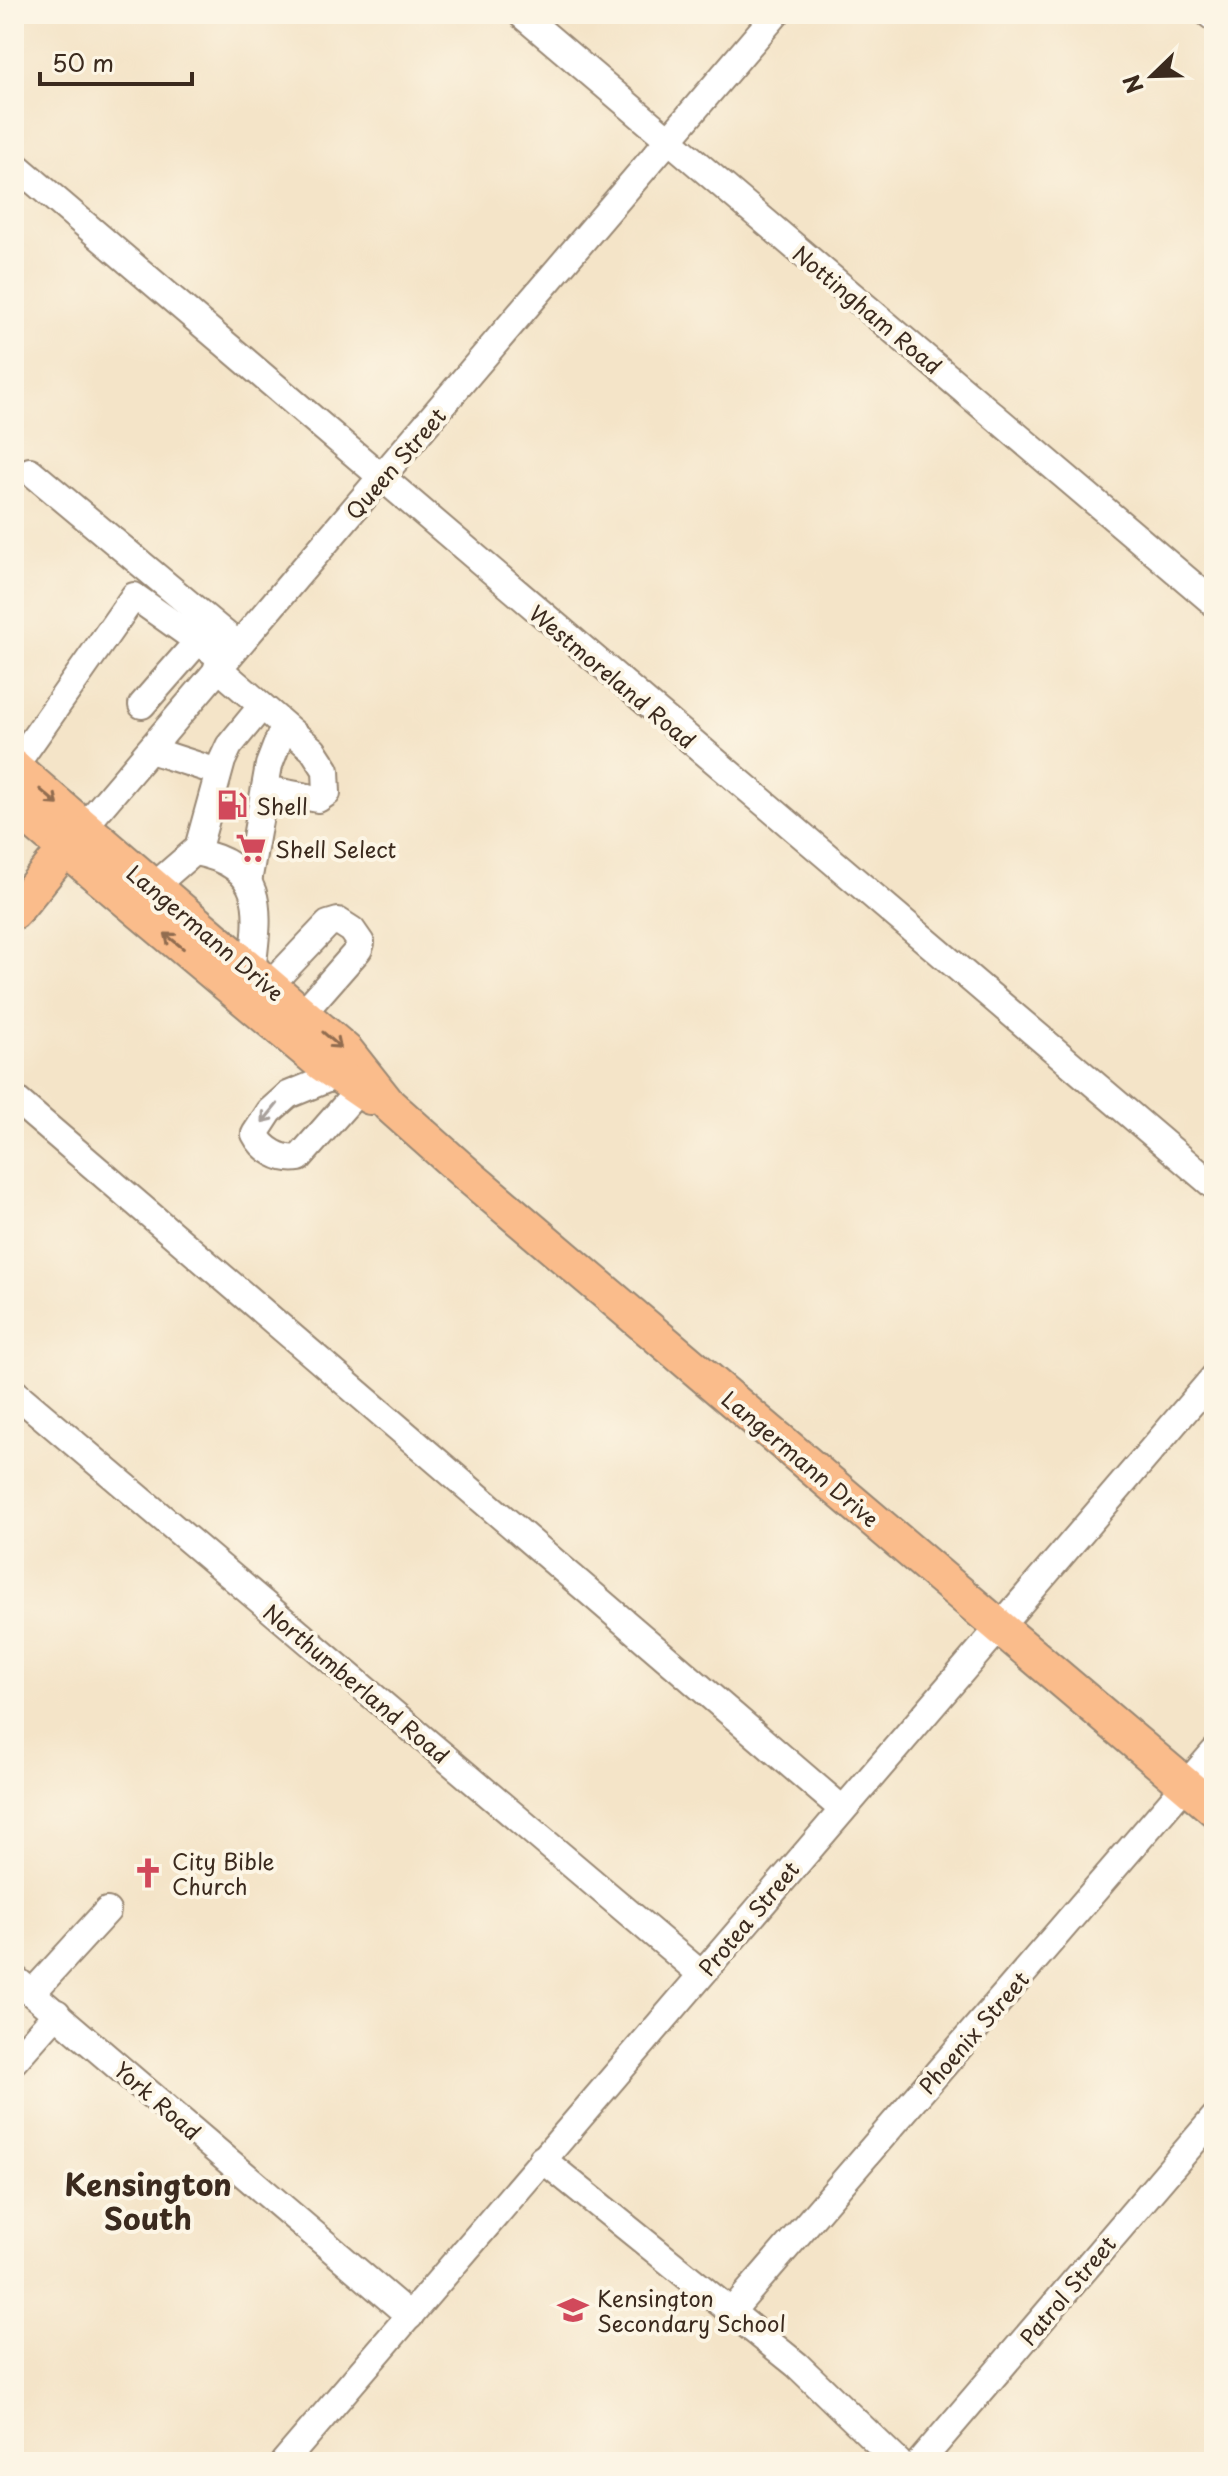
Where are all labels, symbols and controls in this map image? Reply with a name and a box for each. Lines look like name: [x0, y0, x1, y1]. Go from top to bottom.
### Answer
scale bar: [40, 36, 192, 86]
north arrow: [1112, 36, 1192, 116]
text: 50 m: [52, 44, 114, 80]
text: N: [1114, 70, 1151, 99]
street label: Nottingham Road: [786, 237, 950, 381]
street label: Queen Street: [337, 400, 453, 526]
street label: Westmoreland Road: [522, 596, 704, 756]
one-way arrow: [38, 788, 58, 806]
fuel station icon: Shell: [215, 788, 249, 822]
place label: Shell: [256, 789, 308, 822]
supermarket icon: Shell Select: [234, 831, 268, 865]
place label: Shell Select: [275, 832, 397, 865]
street label: Langermann Drive: [120, 856, 292, 1008]
one-way arrow: [164, 932, 185, 949]
one-way arrow: [322, 1031, 342, 1049]
one-way arrow: [261, 1102, 279, 1122]
street label: Langermann Drive: [715, 1382, 887, 1534]
street label: Northumberland Road: [257, 1595, 457, 1771]
place label: City Bible Church: [172, 1844, 275, 1902]
street label: Protea Street: [690, 1853, 806, 1983]
church icon: City Bible Church: [131, 1856, 165, 1890]
street label: Phoenix Street: [910, 1963, 1036, 2101]
street label: York Road: [107, 2053, 209, 2147]
district label: Kensington South: [64, 2161, 232, 2240]
street label: Patrol Street: [1011, 2228, 1123, 2352]
place label: Kensington Secondary School: [597, 2281, 786, 2339]
school or university icon: Kensington Secondary School: [556, 2293, 590, 2327]

